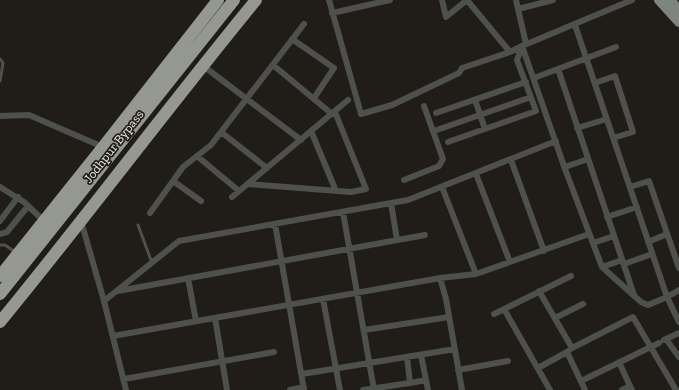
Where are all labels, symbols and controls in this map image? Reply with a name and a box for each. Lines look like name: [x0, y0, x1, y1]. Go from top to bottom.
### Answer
street label: Jodhpur Bypass: [80, 107, 147, 186]

